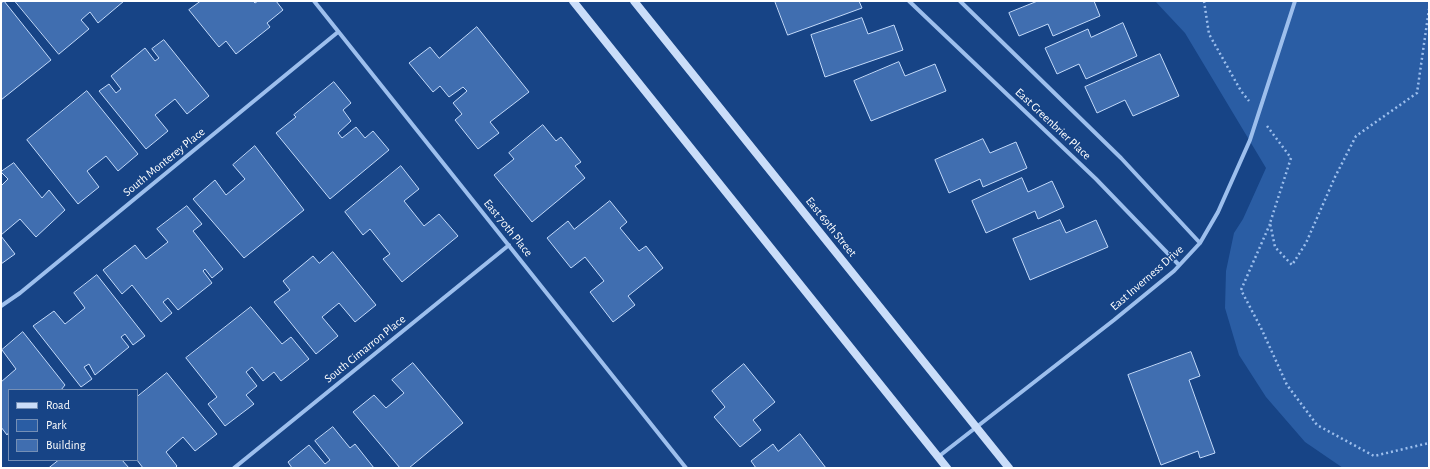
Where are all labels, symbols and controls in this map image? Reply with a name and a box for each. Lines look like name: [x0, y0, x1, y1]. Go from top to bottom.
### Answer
street label: East Greenbrier Place: [1012, 85, 1094, 163]
street label: South Monterey Place: [120, 125, 208, 199]
street label: East 69th Street: [802, 194, 860, 260]
street label: East 70th Place: [481, 196, 535, 260]
street label: East Inverness Drive: [1107, 242, 1187, 314]
street label: South Cimarron Place: [322, 312, 408, 386]
legend: [8, 389, 138, 461]
text: Road: [46, 399, 70, 411]
text: Park: [46, 419, 67, 431]
text: Building: [46, 439, 86, 451]

